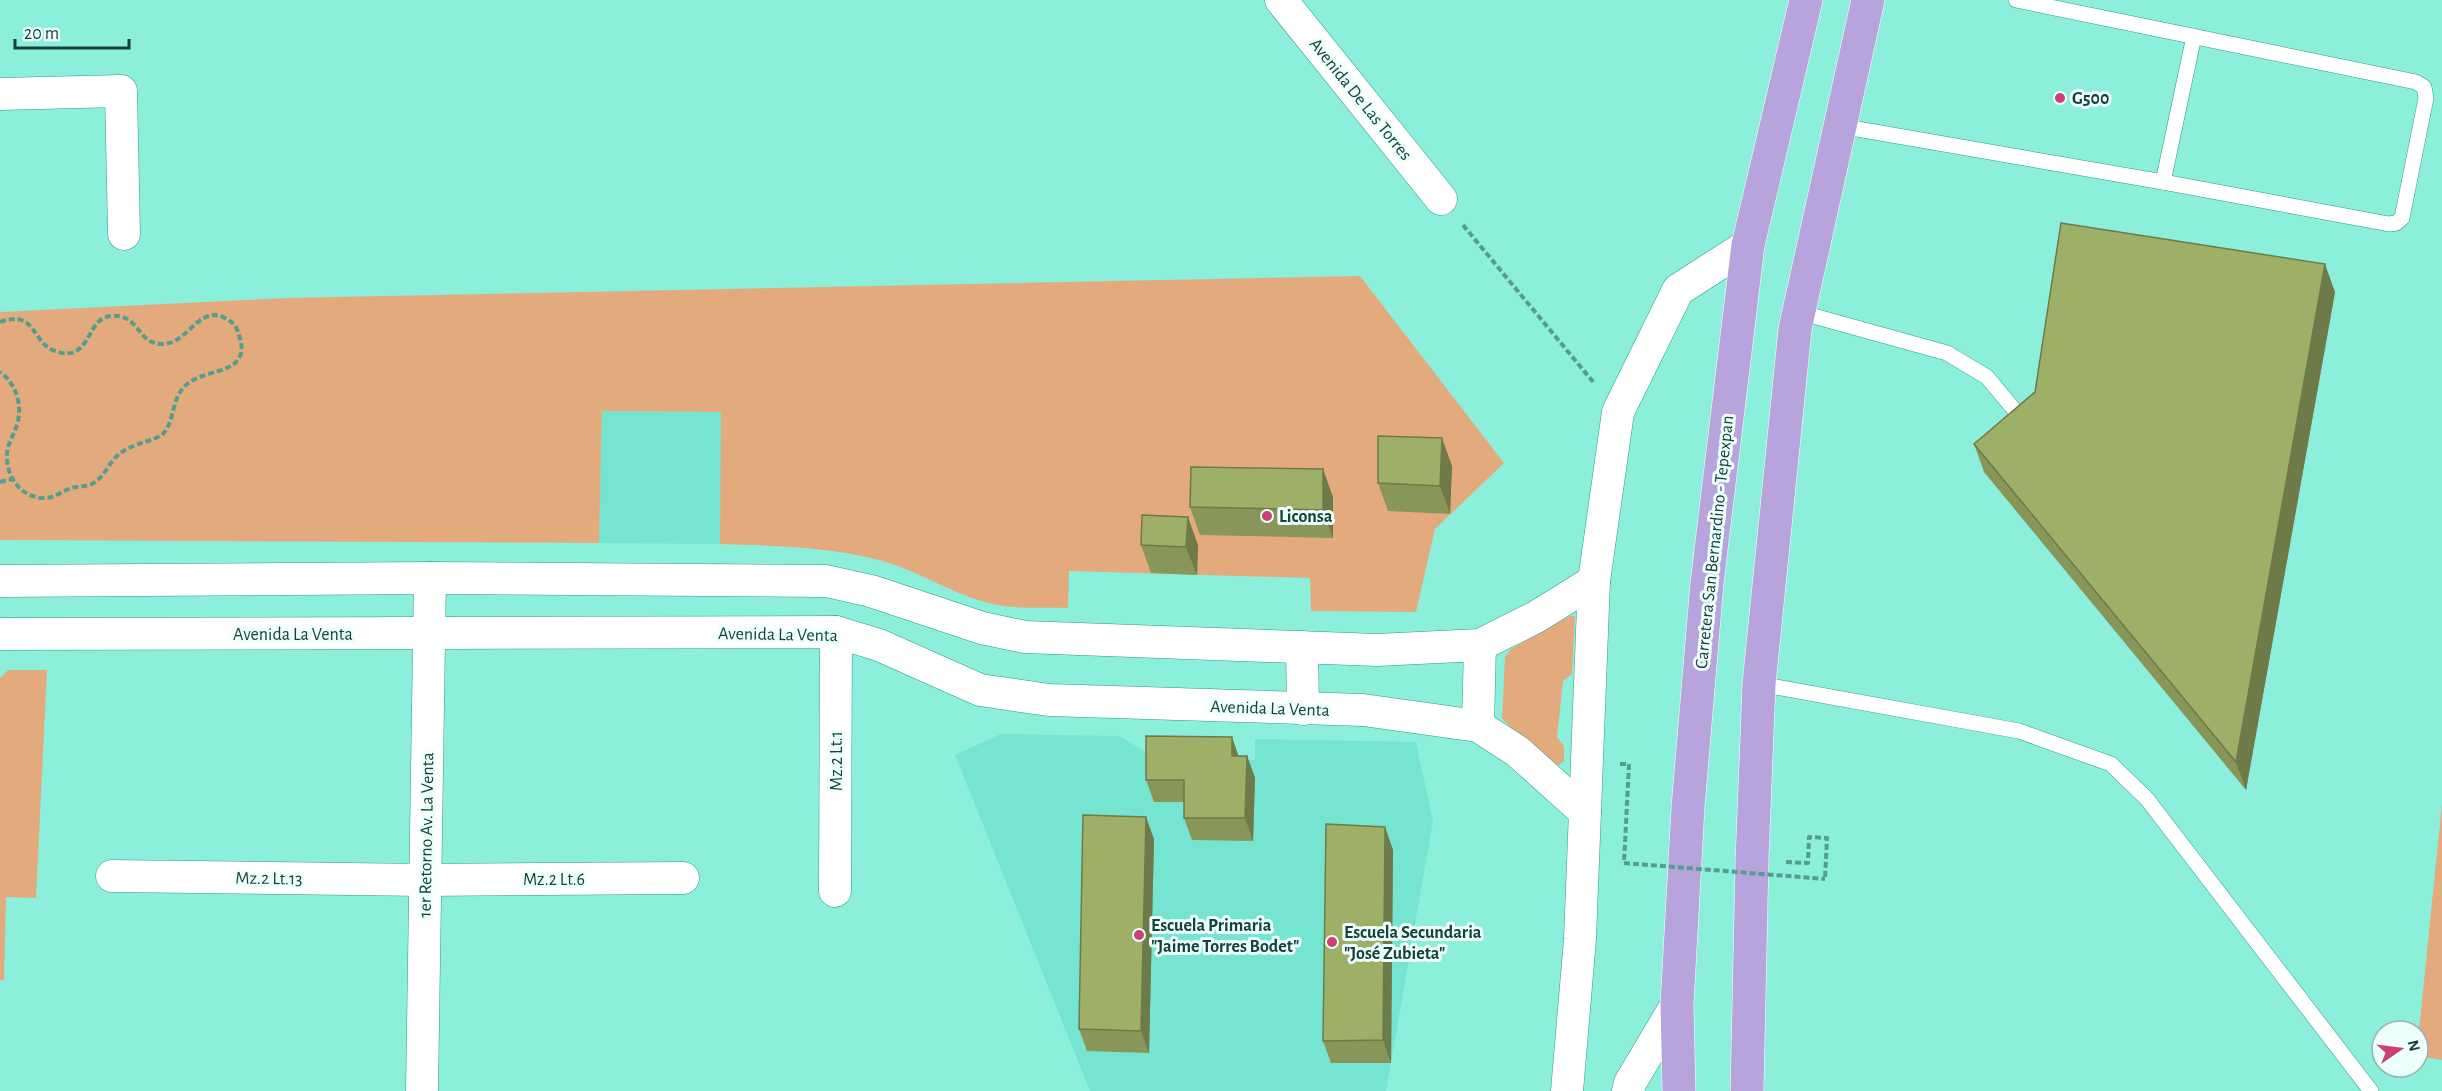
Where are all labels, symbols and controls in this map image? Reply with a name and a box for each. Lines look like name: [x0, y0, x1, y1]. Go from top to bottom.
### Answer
scale bar: [15, 12, 129, 50]
text: 20 m: [24, 25, 59, 43]
street label: Avenida De Las Torres: [1306, 35, 1415, 164]
place label: G500: [2072, 90, 2109, 108]
marker: G500: [2053, 91, 2067, 105]
street label: Carretera San Bernardino - Tepexpan: [1693, 415, 1737, 670]
place label: Liconsa: [1279, 508, 1333, 526]
marker: Liconsa: [1260, 509, 1274, 523]
street label: Avenida La Venta: [718, 625, 838, 645]
street label: Avenida La Venta: [233, 626, 353, 644]
street label: Avenida La Venta: [1210, 698, 1330, 720]
street label: Mz.2 Lt.1: [828, 731, 846, 791]
street label: 1er Retorno Av. La Venta: [417, 752, 437, 918]
street label: Mz.2 Lt.13: [235, 869, 303, 889]
street label: Mz.2 Lt.6: [523, 871, 585, 889]
place label: Escuela Primaria "Jaime Torres Bodet": [1151, 917, 1299, 956]
place label: Escuela Secundaria "José Zubieta": [1344, 924, 1482, 963]
marker: Escuela Primaria "Jaime Torres Bodet": [1132, 928, 1146, 942]
marker: Escuela Secundaria "José Zubieta": [1325, 935, 1339, 949]
north arrow: [2370, 1019, 2430, 1079]
text: N: [2404, 1038, 2423, 1053]

